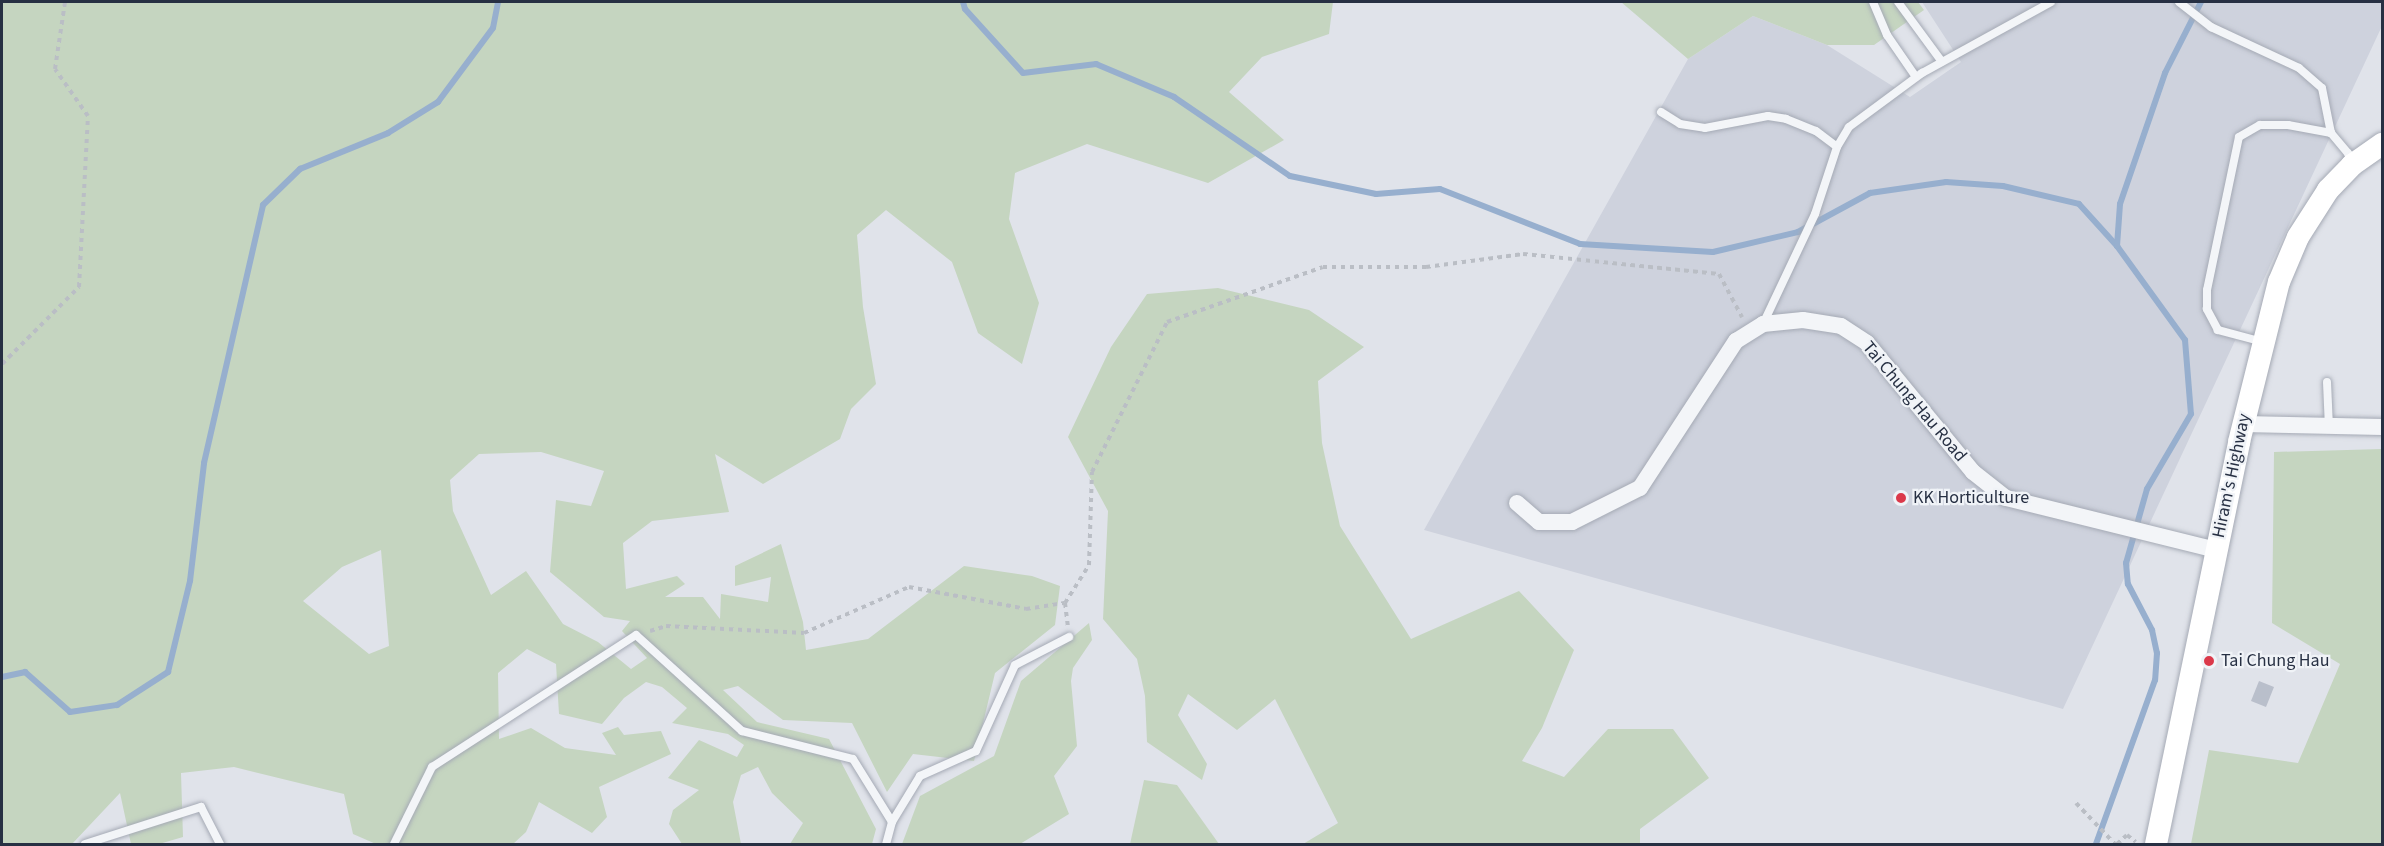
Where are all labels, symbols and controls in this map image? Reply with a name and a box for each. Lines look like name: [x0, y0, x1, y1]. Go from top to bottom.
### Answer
street label: Tai Chung Hau Road: [1857, 337, 1971, 467]
street label: Hiram's Highway: [2208, 412, 2256, 540]
place label: KK Horticulture: [1913, 487, 2029, 509]
marker: KK Horticulture: [1894, 491, 1908, 505]
place label: Tai Chung Hau: [2221, 650, 2329, 672]
marker: Tai Chung Hau: [2202, 654, 2216, 668]

